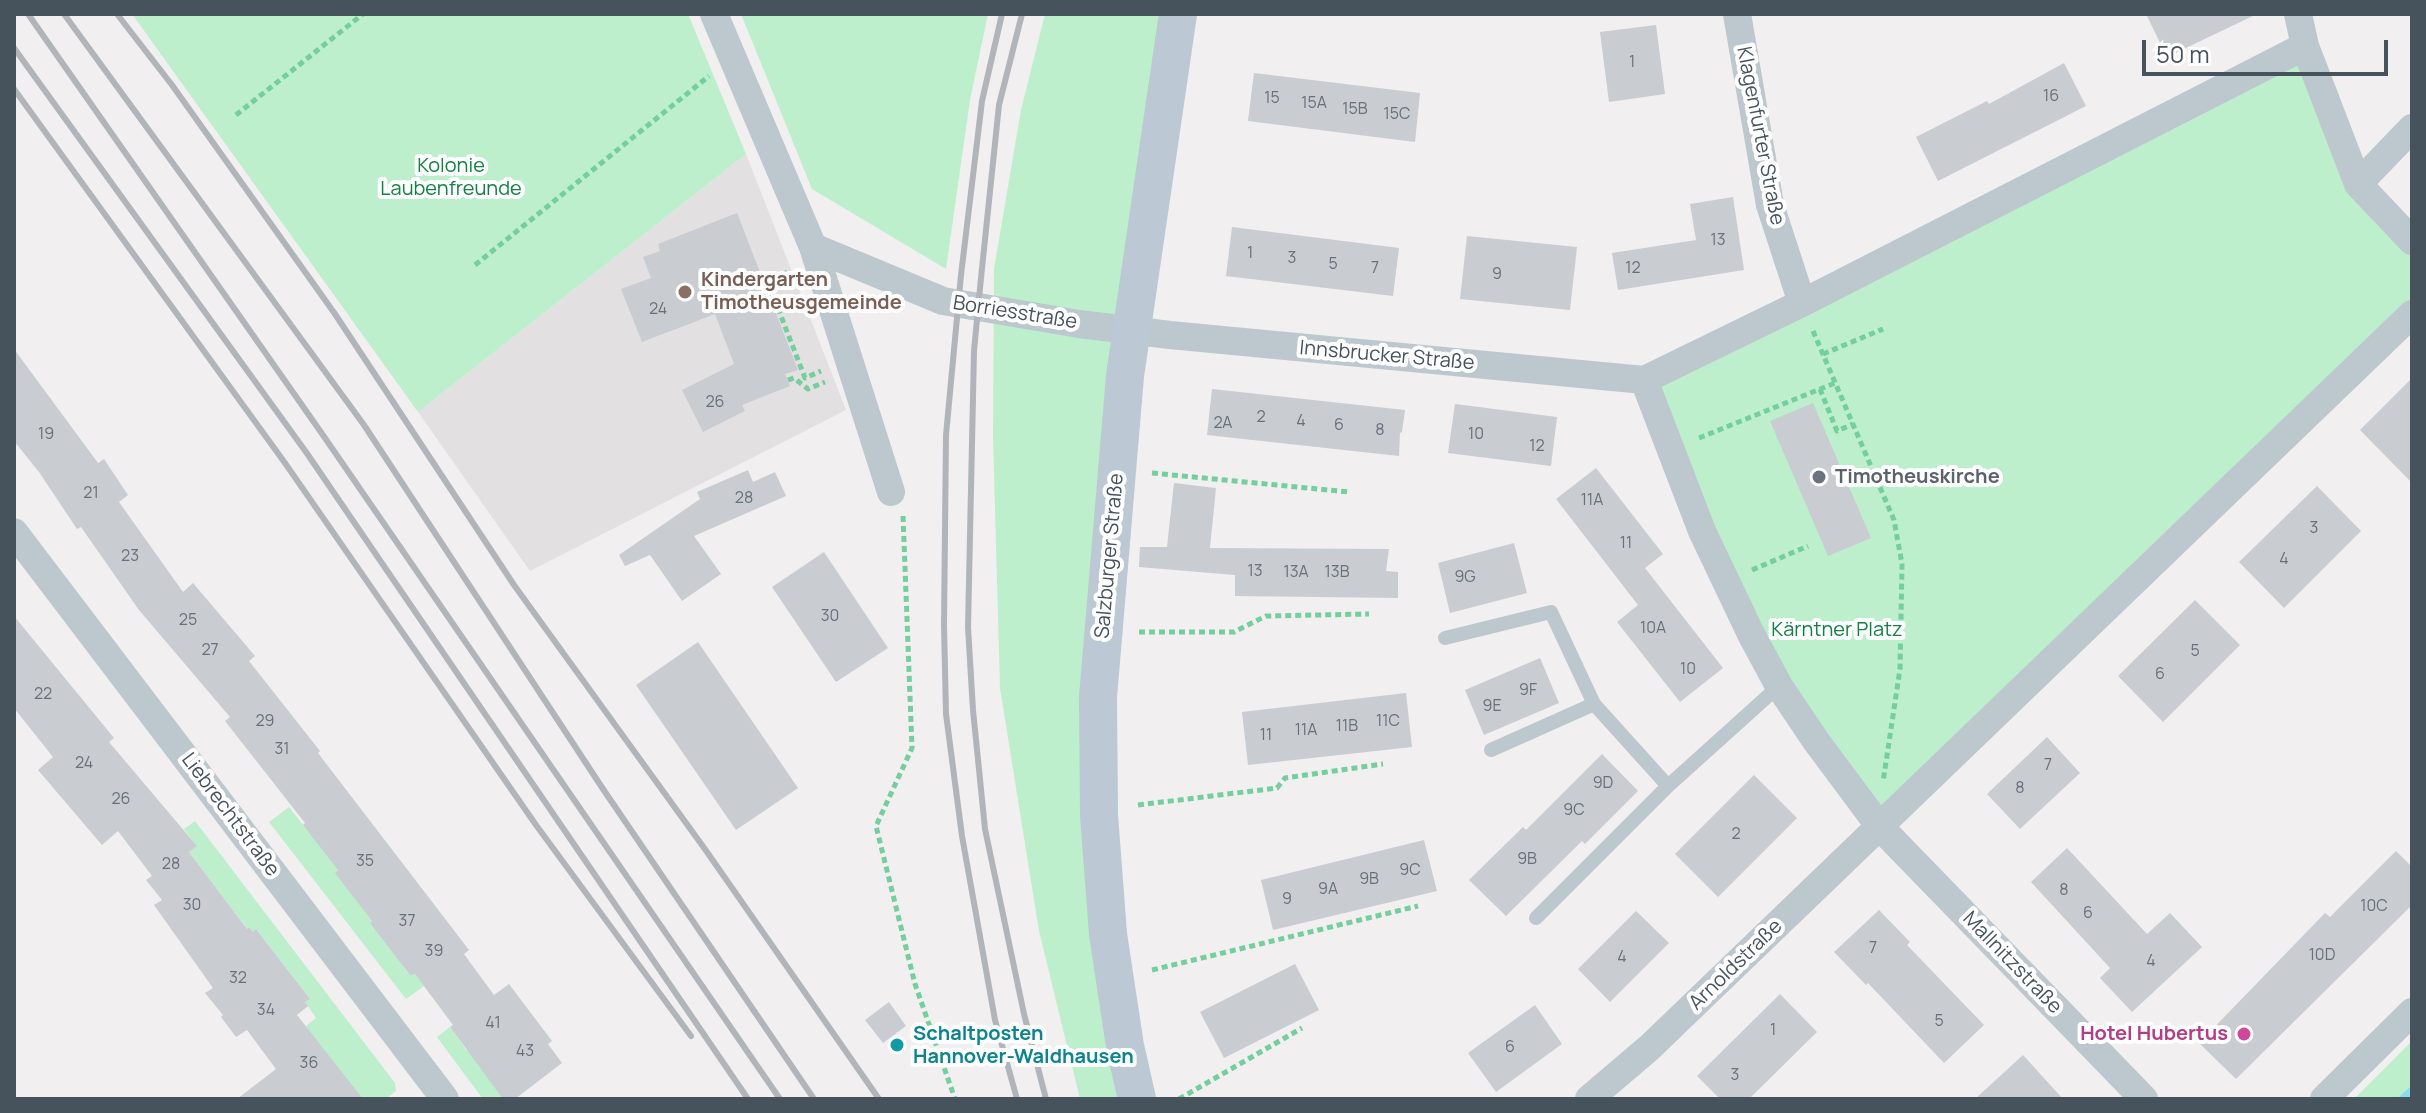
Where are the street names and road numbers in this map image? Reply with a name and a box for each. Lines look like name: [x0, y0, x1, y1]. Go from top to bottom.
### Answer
street label: Klagenfurter Straße: [1731, 45, 1789, 227]
street label: Borriesstraße: [951, 291, 1079, 335]
street label: Innsbrucker Straße: [1299, 336, 1475, 376]
street label: Salzburger Straße: [1091, 472, 1129, 640]
street label: Liebrechtstraße: [176, 749, 284, 881]
street label: Mallnitzstraße: [1957, 907, 2067, 1019]
street label: Arnoldstraße: [1684, 915, 1788, 1015]

